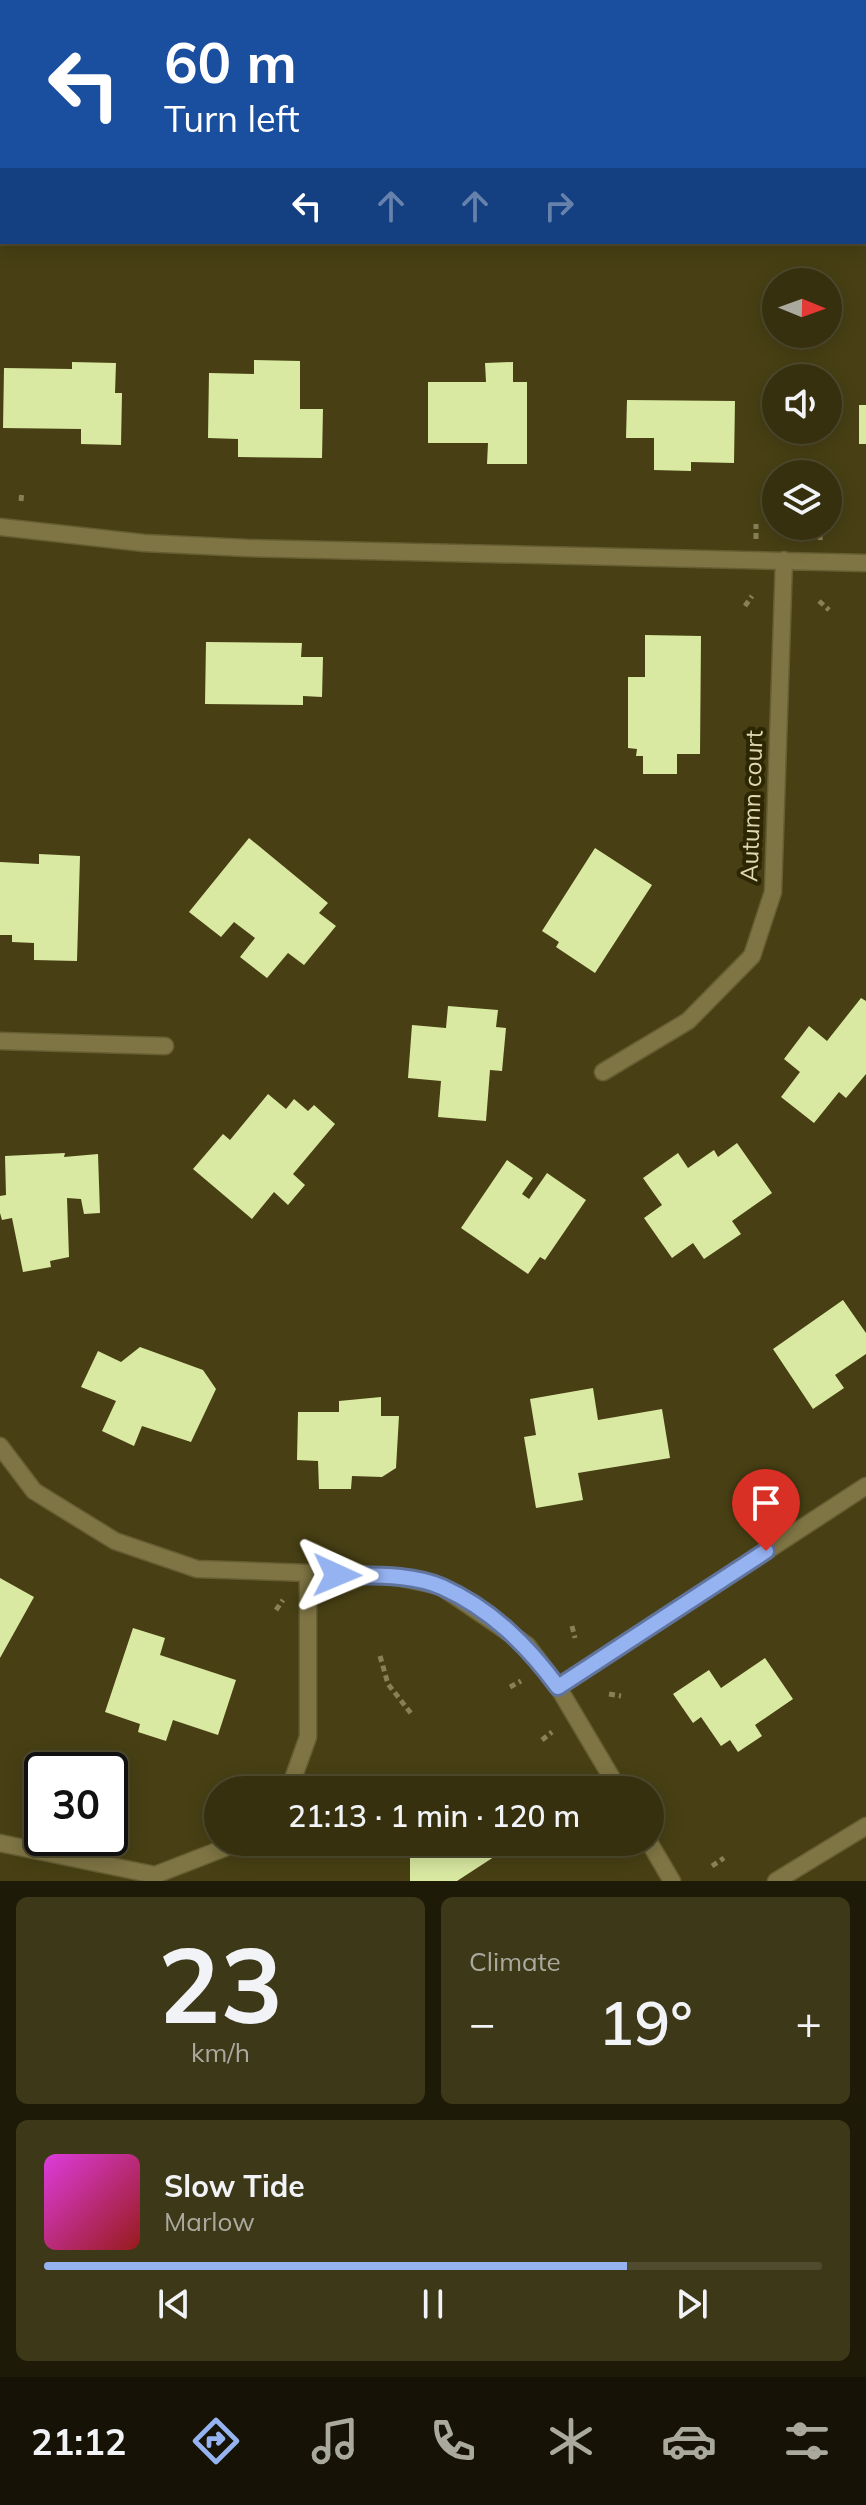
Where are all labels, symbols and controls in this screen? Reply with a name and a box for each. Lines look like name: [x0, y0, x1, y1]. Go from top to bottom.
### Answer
text: 60 m: [164, 27, 297, 97]
icon: left: [32, 32, 136, 136]
text: Turn left: [164, 96, 300, 141]
icon: left: [285, 184, 329, 228]
icon: ahead: [369, 184, 413, 228]
icon: ahead: [453, 184, 497, 228]
icon: right: [537, 184, 581, 228]
north arrow: [762, 268, 842, 348]
map controls: [762, 268, 842, 540]
button: sound: [762, 364, 842, 444]
button: layers: [762, 460, 842, 540]
street label: Autumn court: [733, 729, 769, 882]
pin: [732, 1469, 800, 1551]
icon: arrive: [744, 1481, 788, 1525]
position arrow: [295, 1533, 379, 1617]
speed limit sign: 30: [24, 1752, 128, 1856]
text: 21:13 · 1 min · 120 m: [288, 1797, 580, 1835]
text: 23: [158, 1918, 283, 2049]
text: Climate: [469, 1945, 561, 1978]
text: 19°: [598, 1985, 693, 2060]
text: −: [469, 1995, 495, 2050]
text: +: [796, 1995, 822, 2050]
text: km/h: [191, 2036, 250, 2069]
text: Slow Tide: [164, 2167, 305, 2205]
text: Marlow: [164, 2205, 255, 2238]
icon: previous: [152, 2282, 196, 2326]
icon: pause: [411, 2282, 455, 2326]
icon: next: [670, 2282, 714, 2326]
icon: directions: [188, 2413, 244, 2469]
icon: music: [307, 2413, 363, 2469]
icon: phone: [425, 2413, 481, 2469]
icon: climate: [543, 2413, 599, 2469]
icon: car: [661, 2413, 717, 2469]
icon: filters: [779, 2413, 835, 2469]
text: 21:12: [31, 2419, 126, 2464]

